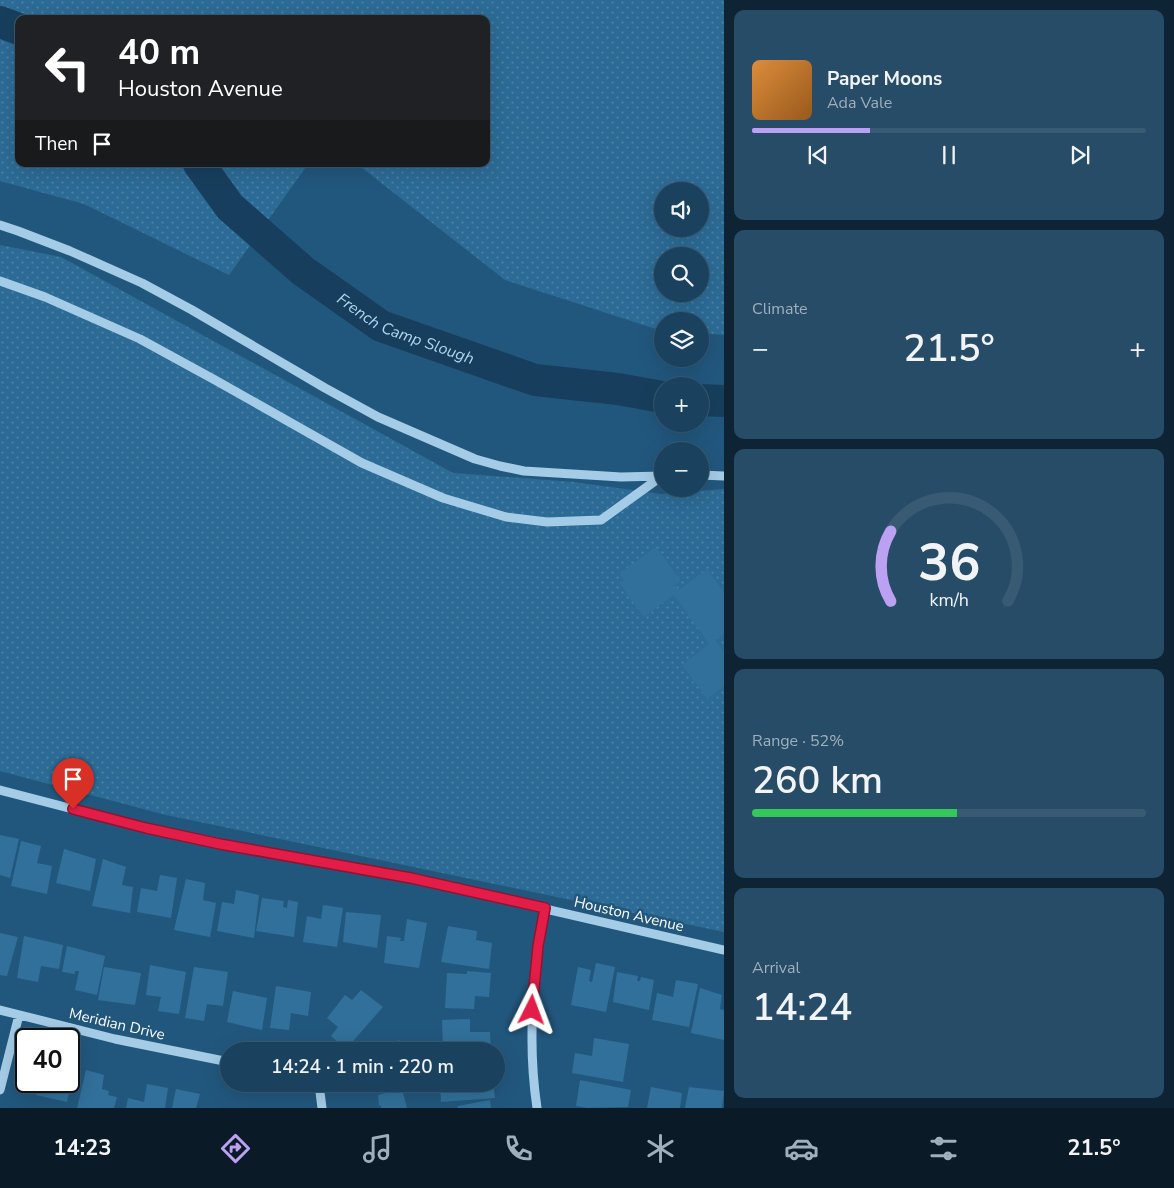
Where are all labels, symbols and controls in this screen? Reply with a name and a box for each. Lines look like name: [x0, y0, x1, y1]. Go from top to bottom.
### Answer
text: 40 m: [118, 29, 200, 76]
icon: left: [35, 35, 100, 100]
text: Paper Moons: [827, 66, 942, 92]
text: Houston Avenue: [118, 74, 283, 104]
text: Ada Vale: [827, 92, 892, 114]
icon: arrive: [88, 130, 116, 158]
text: Then: [35, 131, 78, 157]
icon: previous: [804, 141, 832, 169]
icon: pause: [935, 141, 963, 169]
icon: next: [1066, 141, 1094, 169]
map controls: [654, 182, 709, 497]
button: sound: [654, 182, 709, 237]
button: search: [654, 247, 709, 302]
water label: French Camp Slough: [332, 288, 477, 370]
text: Climate: [752, 298, 807, 320]
button: layers: [654, 312, 709, 367]
text: 21.5°: [903, 323, 995, 374]
text: −: [752, 330, 769, 368]
text: +: [1129, 330, 1146, 368]
button: +: [654, 377, 709, 432]
button: −: [654, 442, 709, 497]
text: 36: [918, 527, 980, 598]
text: km/h: [929, 588, 969, 612]
text: Range · 52%: [752, 730, 844, 752]
text: 260 km: [752, 755, 883, 806]
pin: [52, 758, 94, 809]
icon: arrive: [59, 765, 87, 793]
street label: Houston Avenue: [572, 892, 686, 936]
text: Arrival: [752, 957, 800, 979]
text: 14:24: [752, 982, 852, 1033]
position arrow: [505, 983, 557, 1035]
street label: Meridian Drive: [67, 1003, 167, 1045]
speed limit sign: 40: [15, 1028, 80, 1093]
text: 14:24 · 1 min · 220 m: [271, 1054, 454, 1080]
icon: directions: [218, 1131, 253, 1166]
icon: music: [360, 1131, 395, 1166]
icon: phone: [501, 1131, 536, 1166]
icon: climate: [643, 1131, 678, 1166]
icon: car: [784, 1131, 819, 1166]
icon: filters: [926, 1131, 961, 1166]
text: 14:23: [53, 1133, 112, 1163]
text: 21.5°: [1067, 1133, 1121, 1163]

